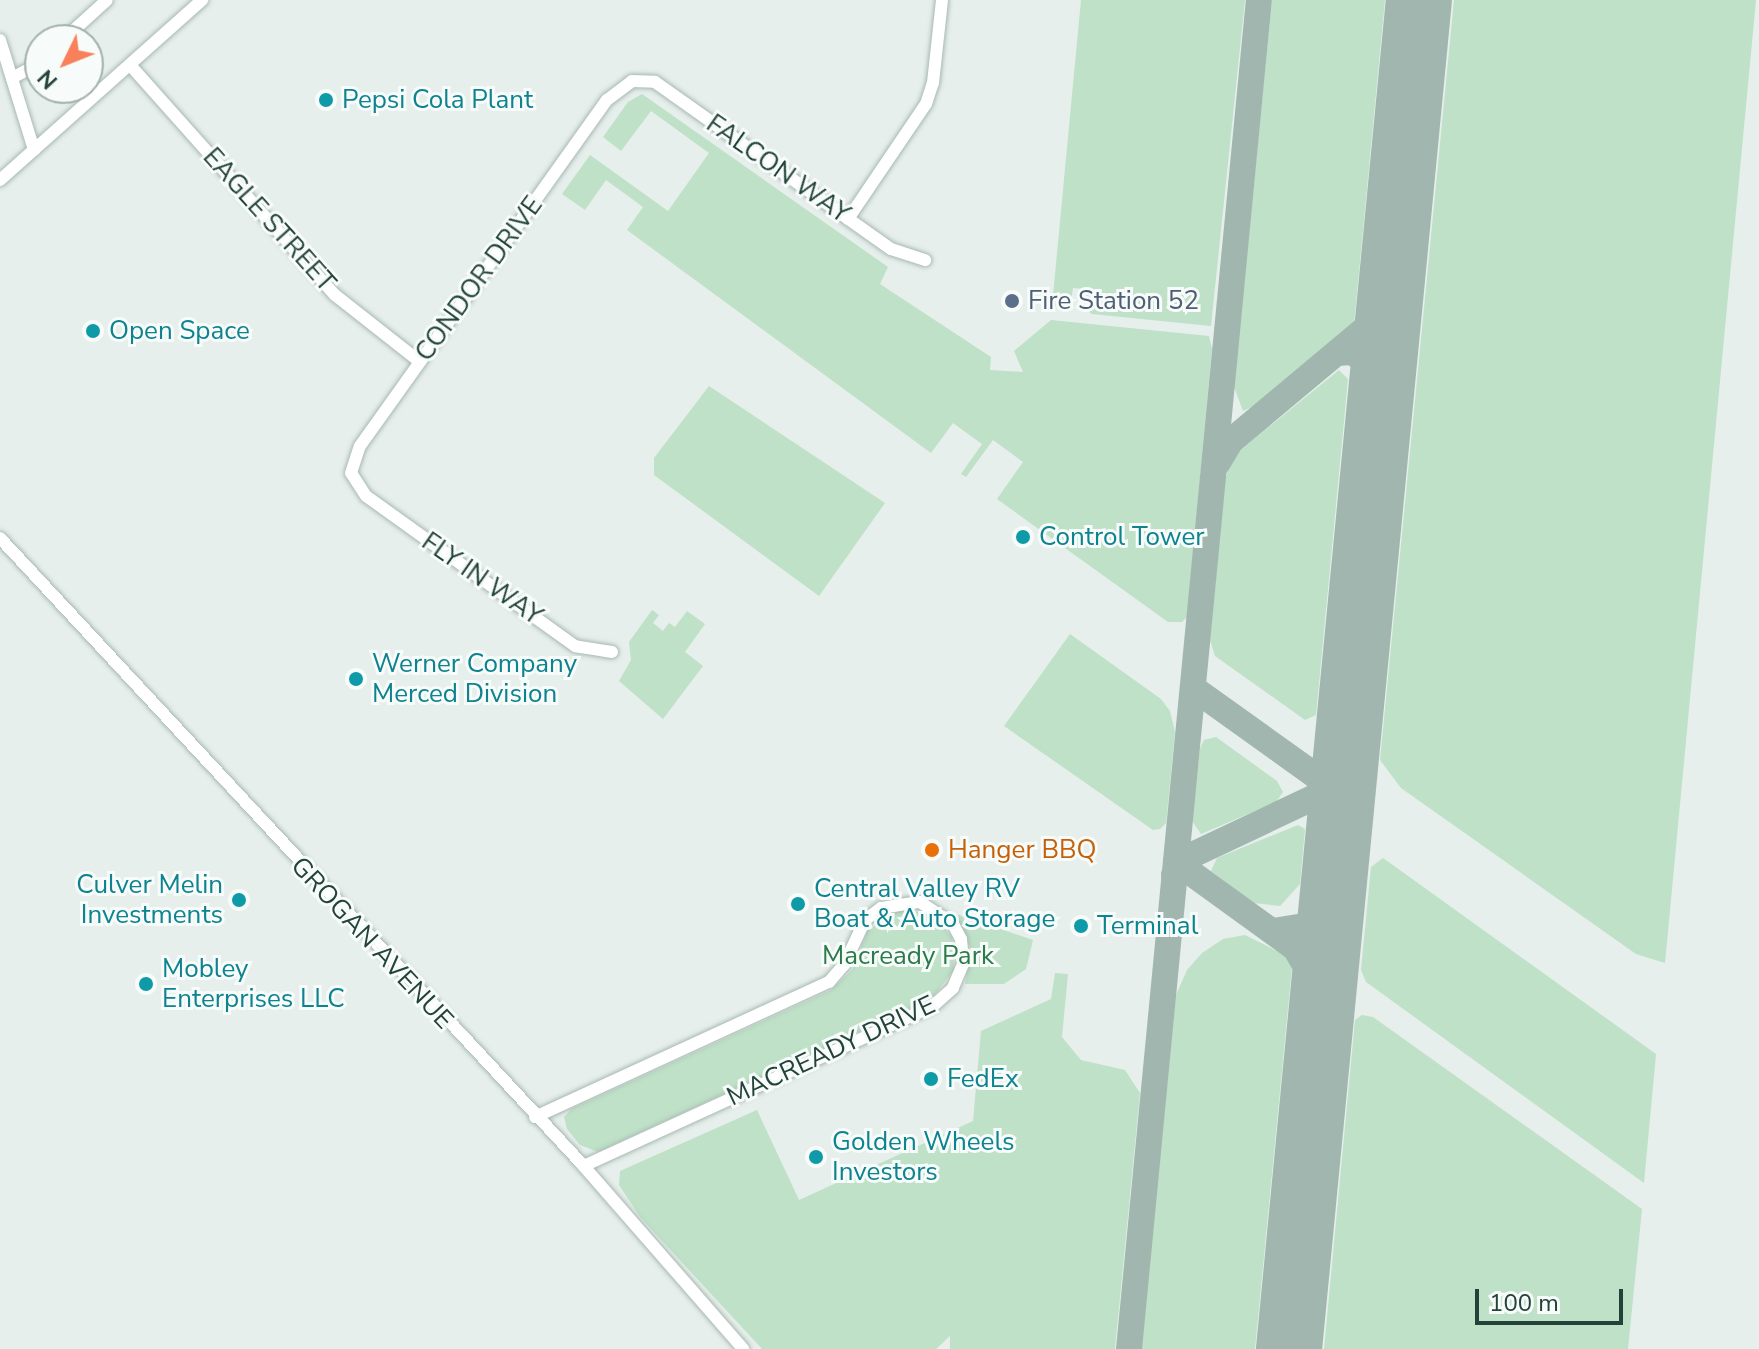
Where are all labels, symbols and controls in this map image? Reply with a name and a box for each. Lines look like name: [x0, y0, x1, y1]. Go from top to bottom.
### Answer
north arrow: [24, 24, 104, 104]
text: N: [31, 63, 64, 95]
place label: Pepsi Cola Plant: [342, 84, 533, 116]
marker: Pepsi Cola Plant: [317, 91, 335, 109]
street label: FALCON WAY: [700, 108, 856, 230]
street label: EAGLE STREET: [196, 142, 342, 298]
street label: CONDOR DRIVE: [409, 191, 549, 367]
place label: Fire Station 52: [1028, 285, 1199, 317]
marker: Fire Station 52: [1003, 292, 1021, 310]
place label: Open Space: [109, 315, 250, 347]
marker: Open Space: [84, 322, 102, 340]
place label: Control Tower: [1039, 521, 1205, 553]
street label: FLY IN WAY: [416, 526, 548, 632]
marker: Control Tower: [1014, 528, 1032, 546]
place label: Werner Company Merced Division: [372, 648, 577, 710]
marker: Werner Company Merced Division: [347, 670, 365, 688]
place label: Hanger BBQ: [948, 834, 1096, 866]
marker: Hanger BBQ: [923, 841, 941, 859]
street label: GROGAN AVENUE: [284, 851, 460, 1035]
place label: Culver Melin Investments: [76, 869, 223, 930]
place label: Central Valley RV Boat & Auto Storage: [814, 873, 1055, 934]
marker: Culver Melin Investments: [230, 891, 248, 909]
marker: Central Valley RV Boat & Auto Storage: [789, 895, 807, 913]
place label: Terminal: [1097, 910, 1198, 942]
marker: Terminal: [1072, 917, 1090, 935]
park label: Macready Park: [822, 940, 994, 972]
place label: Mobley Enterprises LLC: [162, 953, 345, 1014]
marker: Mobley Enterprises LLC: [137, 975, 155, 993]
street label: MACREADY DRIVE: [722, 989, 940, 1113]
place label: FedEx: [947, 1063, 1019, 1095]
marker: FedEx: [922, 1070, 940, 1088]
place label: Golden Wheels Investors: [832, 1126, 1014, 1188]
marker: Golden Wheels Investors: [807, 1148, 825, 1166]
scale bar: [1479, 1273, 1627, 1323]
text: 100 m: [1489, 1287, 1559, 1319]

